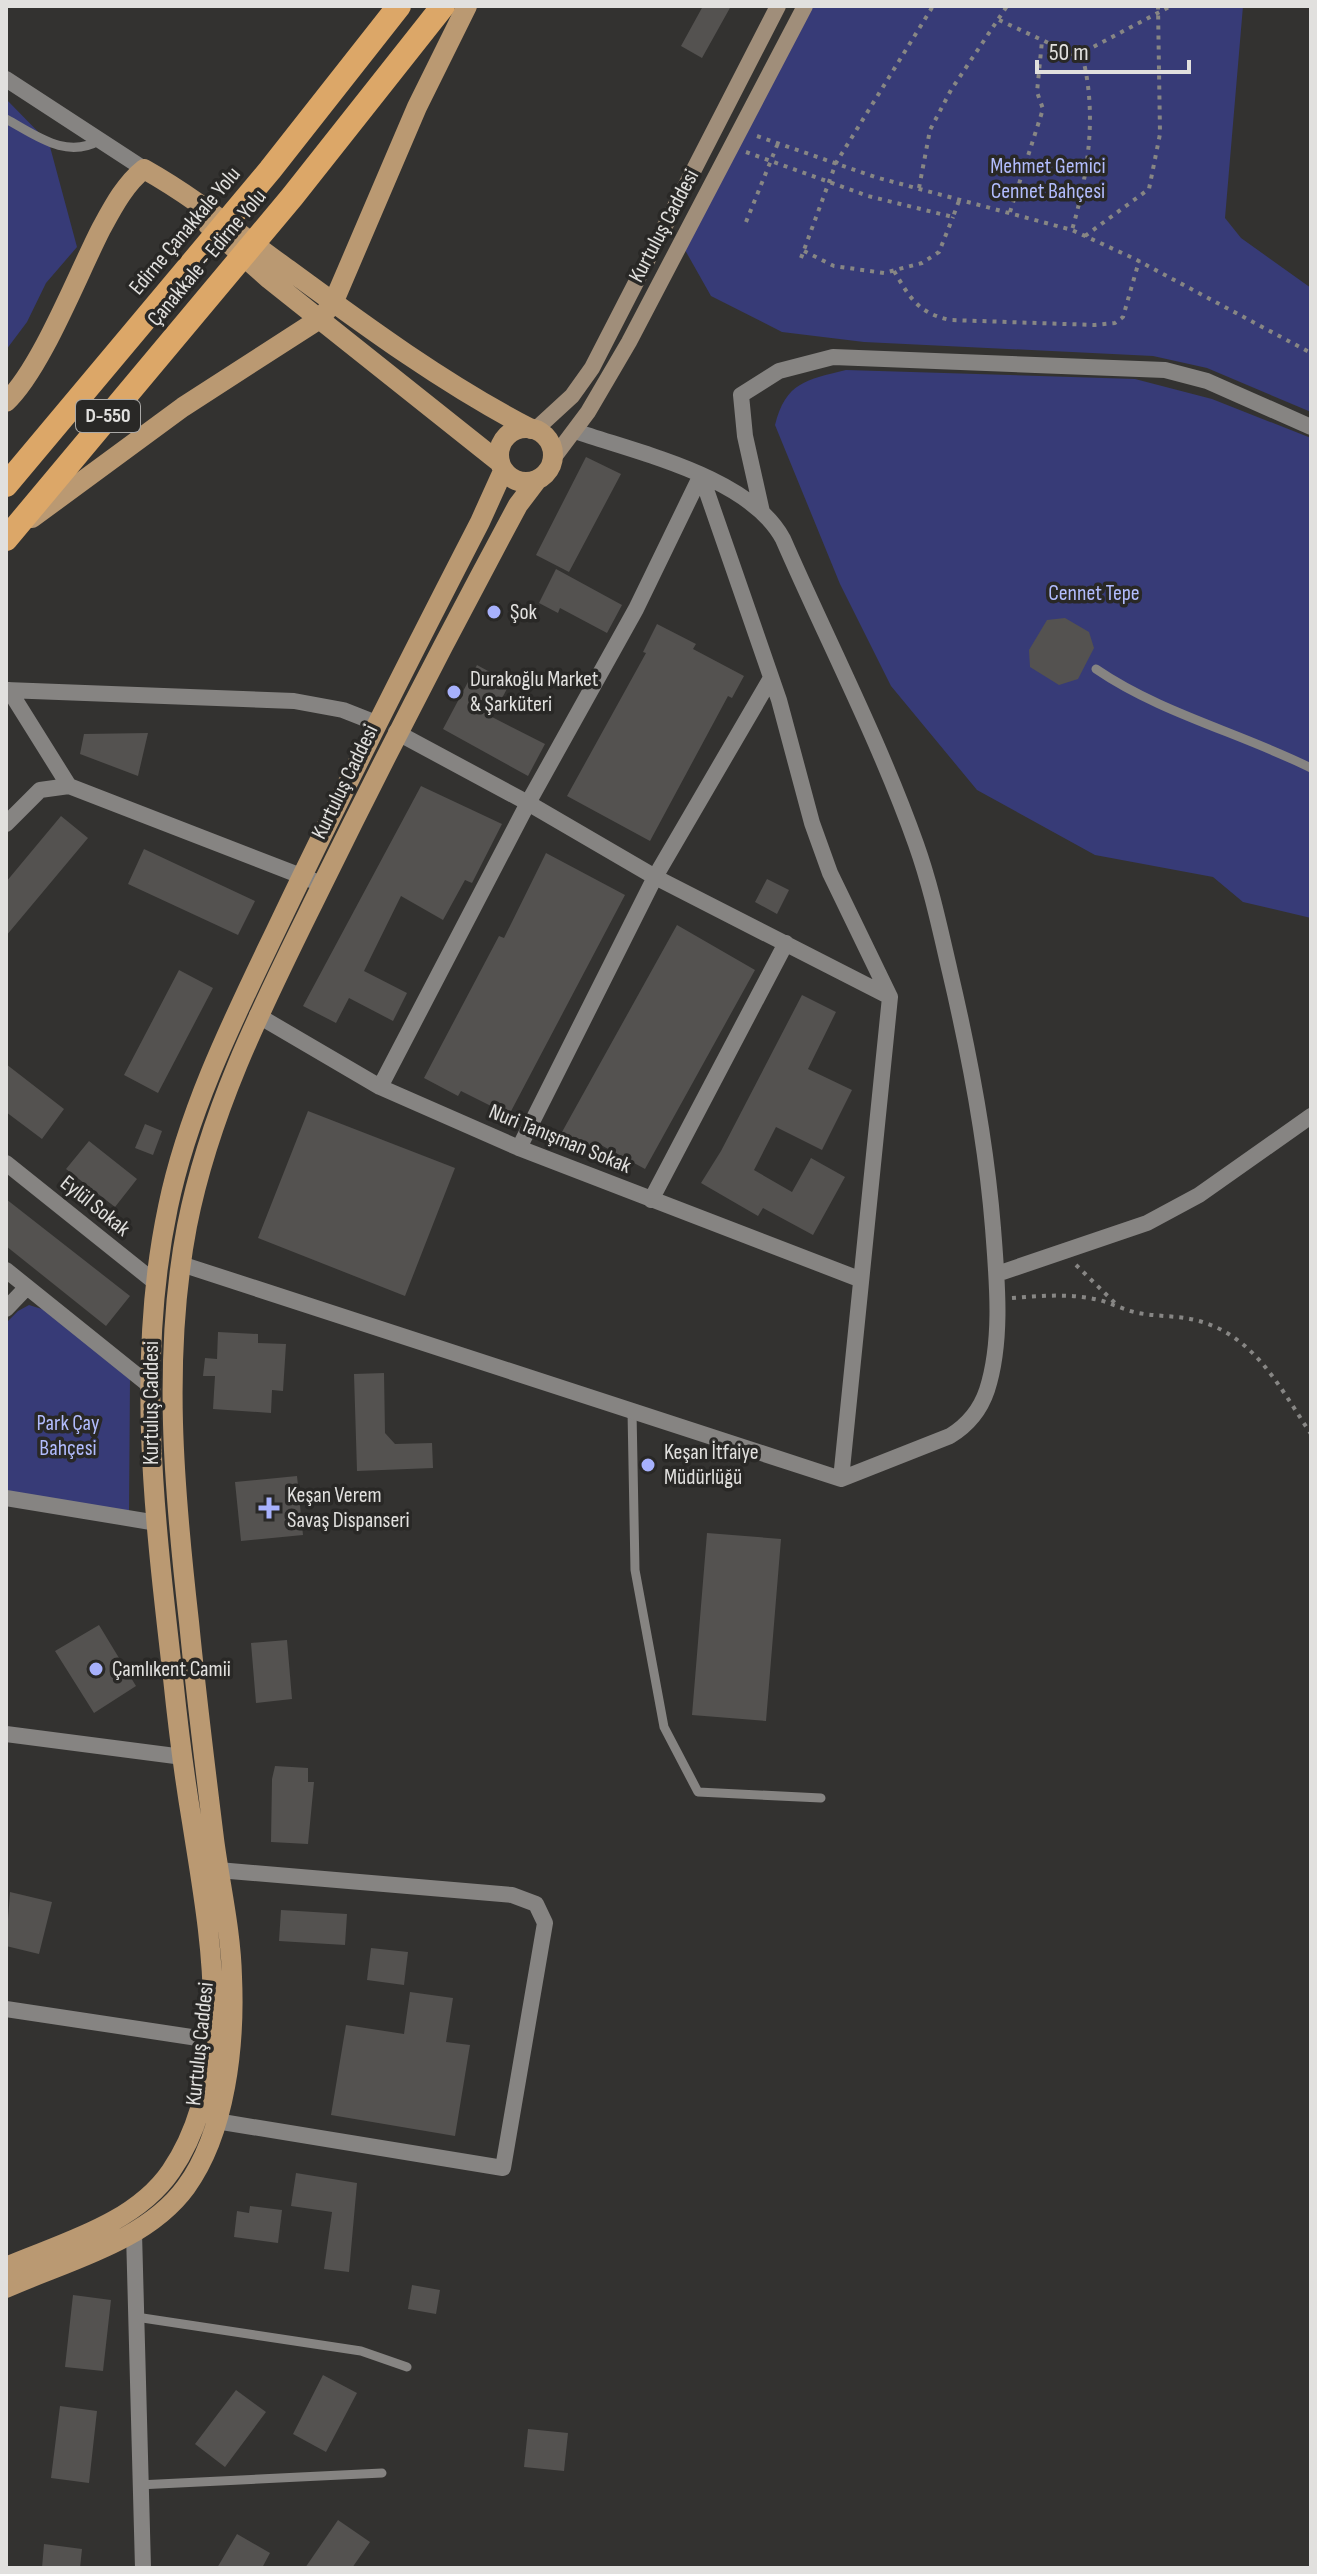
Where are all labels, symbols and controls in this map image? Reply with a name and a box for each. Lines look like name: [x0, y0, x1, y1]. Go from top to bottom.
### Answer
scale bar: [1037, 24, 1189, 74]
text: 50 m: [1049, 38, 1089, 67]
park label: Mehmet Gemici Cennet Bahçesi: [990, 153, 1106, 205]
street label: Edirne Çanakkale Yolu: [124, 161, 246, 301]
street label: Kurtuluş Caddesi: [623, 165, 705, 287]
street label: Çanakkale - Edirne Yolu: [142, 184, 272, 332]
road number: D-550: [76, 400, 140, 432]
park label: Cennet Tepe: [1048, 580, 1140, 607]
place label: Şok: [510, 599, 538, 626]
marker: Şok: [485, 603, 503, 621]
place label: Durakoğlu Market & Şarküteri: [470, 666, 599, 718]
marker: Durakoğlu Market & Şarküteri: [445, 683, 463, 701]
street label: Kurtuluş Caddesi: [306, 720, 384, 844]
street label: Nuri Tanışman Sokak: [485, 1098, 636, 1180]
street label: Eylül Sokak: [55, 1170, 136, 1243]
street label: Kurtuluş Caddesi: [138, 1341, 165, 1465]
park label: Park Çay Bahçesi: [37, 1410, 100, 1462]
place label: Keşan İtfaiye Müdürlüğü: [664, 1439, 759, 1491]
marker: Keşan İtfaiye Müdürlüğü: [639, 1456, 657, 1474]
place label: Keşan Verem Savaş Dispanseri: [287, 1482, 410, 1534]
marker: Keşan Verem Savaş Dispanseri: [258, 1497, 280, 1519]
place label: Çamlıkent Camii: [112, 1656, 231, 1683]
marker: Çamlıkent Camii: [87, 1660, 105, 1678]
street label: Kurtuluş Caddesi: [180, 1981, 220, 2107]

